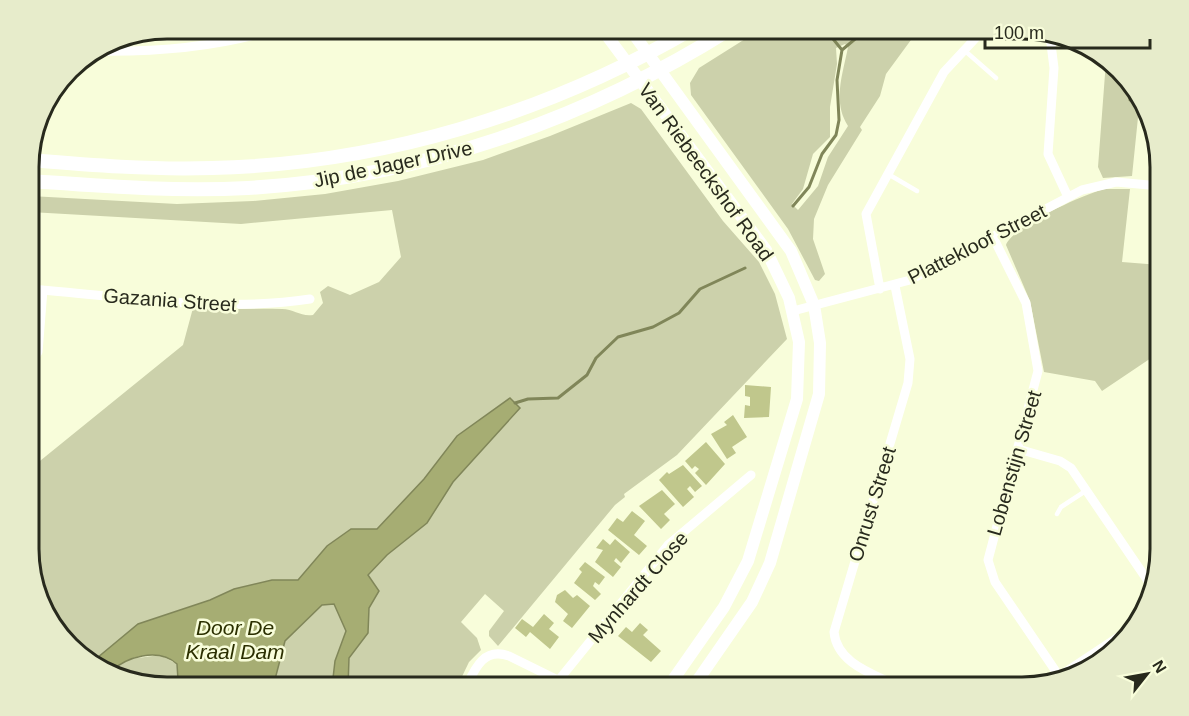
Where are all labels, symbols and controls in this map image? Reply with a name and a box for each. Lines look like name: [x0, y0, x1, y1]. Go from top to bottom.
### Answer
scale bar: [985, 12, 1150, 50]
text: 100 m: [994, 23, 1044, 43]
street label: Van Riebeeckshof Road: [634, 79, 778, 265]
street label: Jip de Jager Drive: [312, 136, 474, 192]
street label: Plattekloof Street: [904, 199, 1050, 288]
street label: Gazania Street: [103, 284, 238, 316]
street label: Lobenstijn Street: [983, 387, 1045, 538]
street label: Onrust Street: [844, 443, 900, 564]
street label: Mynhardt Close: [584, 527, 692, 647]
water label: Door De Kraal Dam: [185, 616, 285, 663]
north arrow: [1117, 644, 1177, 704]
text: N: [1149, 657, 1170, 676]

